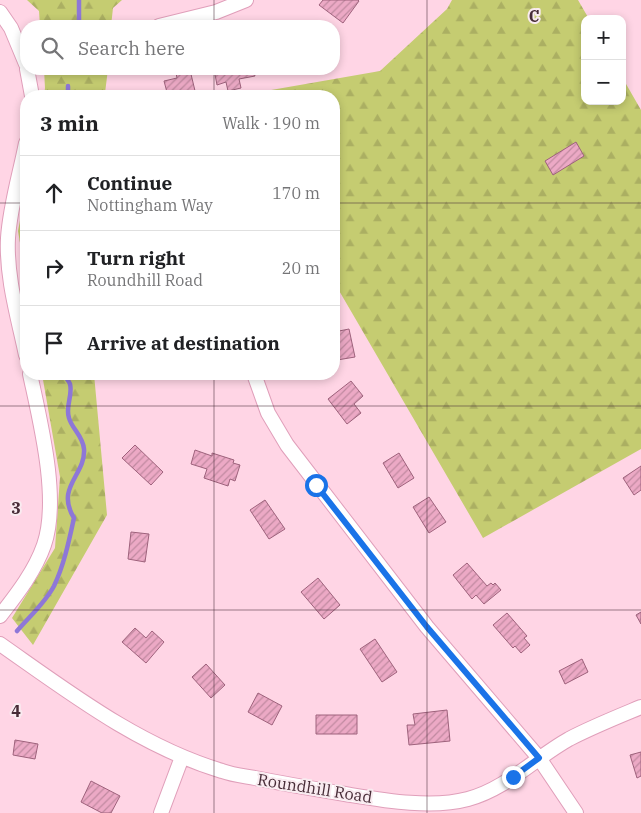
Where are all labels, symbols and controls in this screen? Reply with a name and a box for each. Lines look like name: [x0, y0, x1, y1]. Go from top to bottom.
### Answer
text: C: [529, 6, 539, 26]
map controls: [581, 15, 626, 105]
button: +: [581, 15, 626, 60]
search box: [20, 20, 340, 75]
icon: search: [38, 34, 66, 62]
text: Search here: [78, 36, 185, 60]
button: −: [581, 60, 626, 105]
text: 3 min: [40, 109, 99, 137]
text: Walk · 190 m: [222, 113, 320, 133]
text: Continue: [87, 171, 172, 195]
icon: ahead: [40, 179, 68, 207]
text: 170 m: [272, 183, 320, 203]
text: Nottingham Way: [87, 195, 213, 215]
text: Turn right: [87, 246, 185, 270]
icon: right: [40, 254, 68, 282]
text: 20 m: [282, 258, 320, 278]
text: Roundhill Road: [87, 270, 203, 290]
icon: arrive: [40, 329, 68, 357]
text: Arrive at destination: [87, 331, 280, 355]
route start: [305, 474, 328, 497]
text: 3: [11, 498, 21, 518]
text: 4: [11, 701, 21, 721]
route end: [502, 766, 525, 789]
street label: Roundhill Road: [256, 769, 374, 807]

